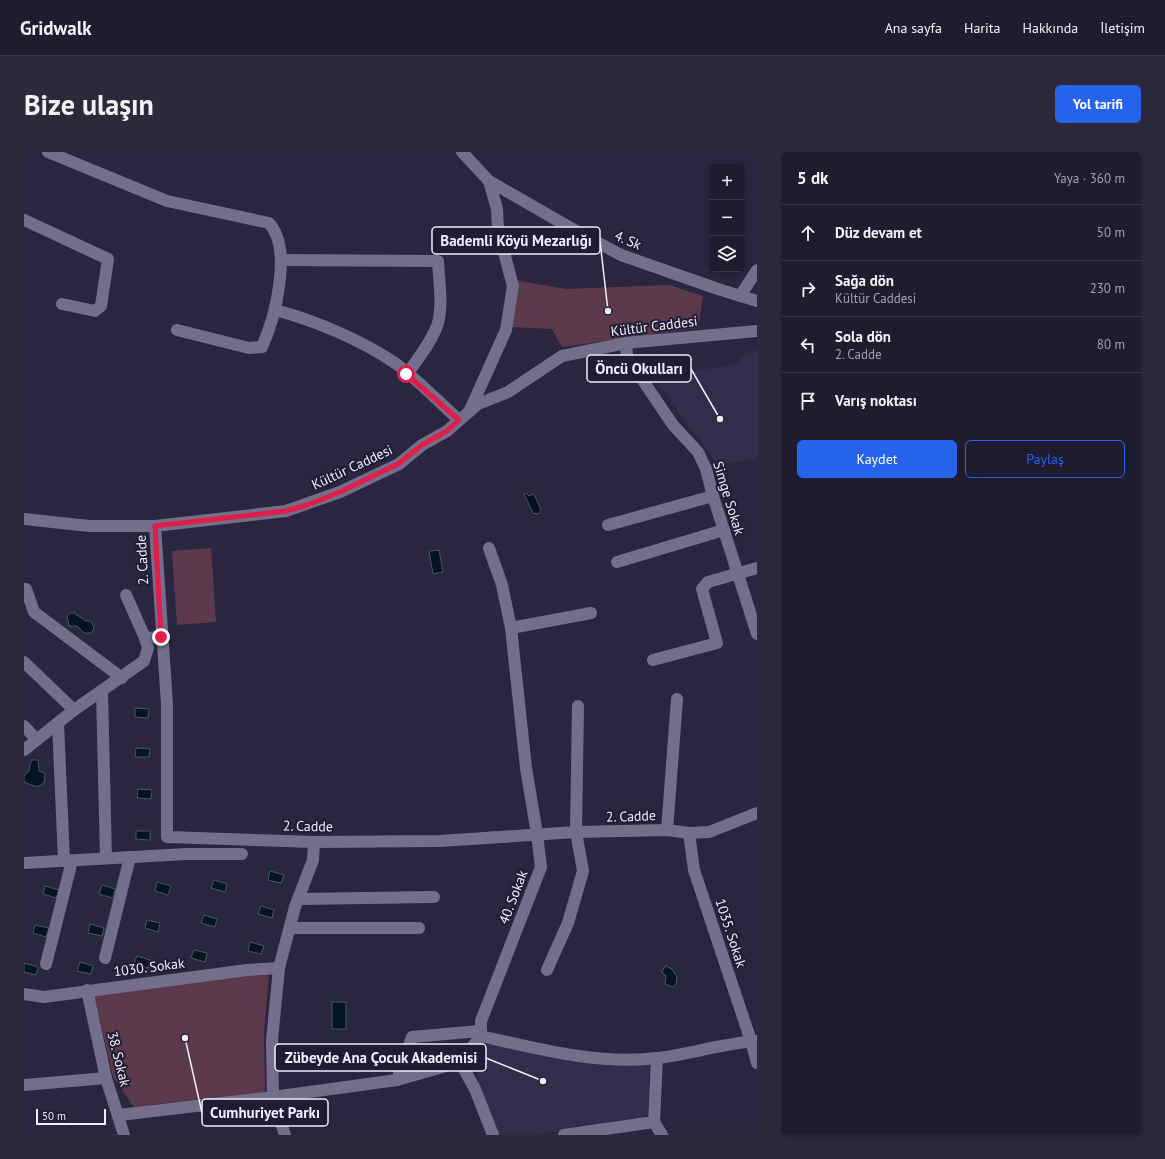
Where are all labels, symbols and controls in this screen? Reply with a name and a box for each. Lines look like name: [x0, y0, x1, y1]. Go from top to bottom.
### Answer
text: Gridwalk: [20, 16, 92, 40]
text: Ana sayfa: [885, 19, 942, 37]
text: Harita: [964, 19, 1001, 37]
text: Hakkında: [1023, 19, 1078, 37]
text: İletişim: [1100, 19, 1145, 37]
button: Yol tarifi: [1055, 85, 1141, 123]
text: Bize ulaşın: [24, 86, 154, 123]
map controls: [709, 164, 745, 272]
button: +: [709, 164, 745, 200]
text: 5 dk: [797, 167, 828, 189]
text: Yaya · 360 m: [1054, 170, 1125, 187]
button: −: [709, 200, 745, 236]
icon: ahead: [797, 222, 819, 244]
text: Düz devam et: [835, 223, 922, 242]
text: 50 m: [1097, 224, 1125, 241]
street label: 4. Sk: [612, 226, 644, 254]
callout: Bademli Köyü Mezarlığı: [432, 227, 600, 254]
text: Bademli Köyü Mezarlığı: [440, 231, 592, 250]
button: layers: [709, 236, 745, 272]
text: Sağa dön: [835, 271, 894, 290]
icon: right: [797, 278, 819, 300]
text: 230 m: [1090, 280, 1125, 297]
text: Kültür Caddesi: [835, 290, 916, 307]
street label: Kültür Caddesi: [609, 312, 699, 340]
text: Sola dön: [835, 327, 891, 346]
icon: left: [797, 334, 819, 356]
text: 80 m: [1097, 336, 1125, 353]
text: 2. Cadde: [835, 346, 882, 363]
callout: Öncü Okulları: [587, 355, 691, 382]
text: Öncü Okulları: [595, 359, 683, 378]
route start: [397, 365, 415, 383]
icon: arrive: [797, 390, 819, 412]
text: Varış noktası: [835, 391, 917, 410]
street label: Kültür Caddesi: [309, 440, 395, 494]
button: Kaydet: [797, 440, 957, 478]
button: Paylaş: [965, 440, 1125, 478]
street label: Simge Sokak: [709, 459, 749, 537]
street label: 2. Cadde: [132, 534, 152, 586]
route end: [152, 628, 170, 646]
street label: 2. Cadde: [606, 806, 656, 826]
street label: 2. Cadde: [283, 817, 333, 835]
street label: 40. Sokak: [495, 867, 532, 926]
street label: 1035. Sokak: [711, 896, 751, 970]
street label: 1030. Sokak: [112, 954, 186, 980]
street label: 38. Sokak: [103, 1030, 135, 1089]
callout: Zübeyde Ana Çocuk Akademisi: [275, 1044, 486, 1071]
text: Zübeyde Ana Çocuk Akademisi: [285, 1048, 477, 1067]
callout: Cumhuriyet Parkı: [202, 1099, 328, 1126]
text: Cumhuriyet Parkı: [210, 1103, 320, 1122]
scale bar: [36, 1107, 106, 1126]
text: 50 m: [42, 1109, 66, 1123]

